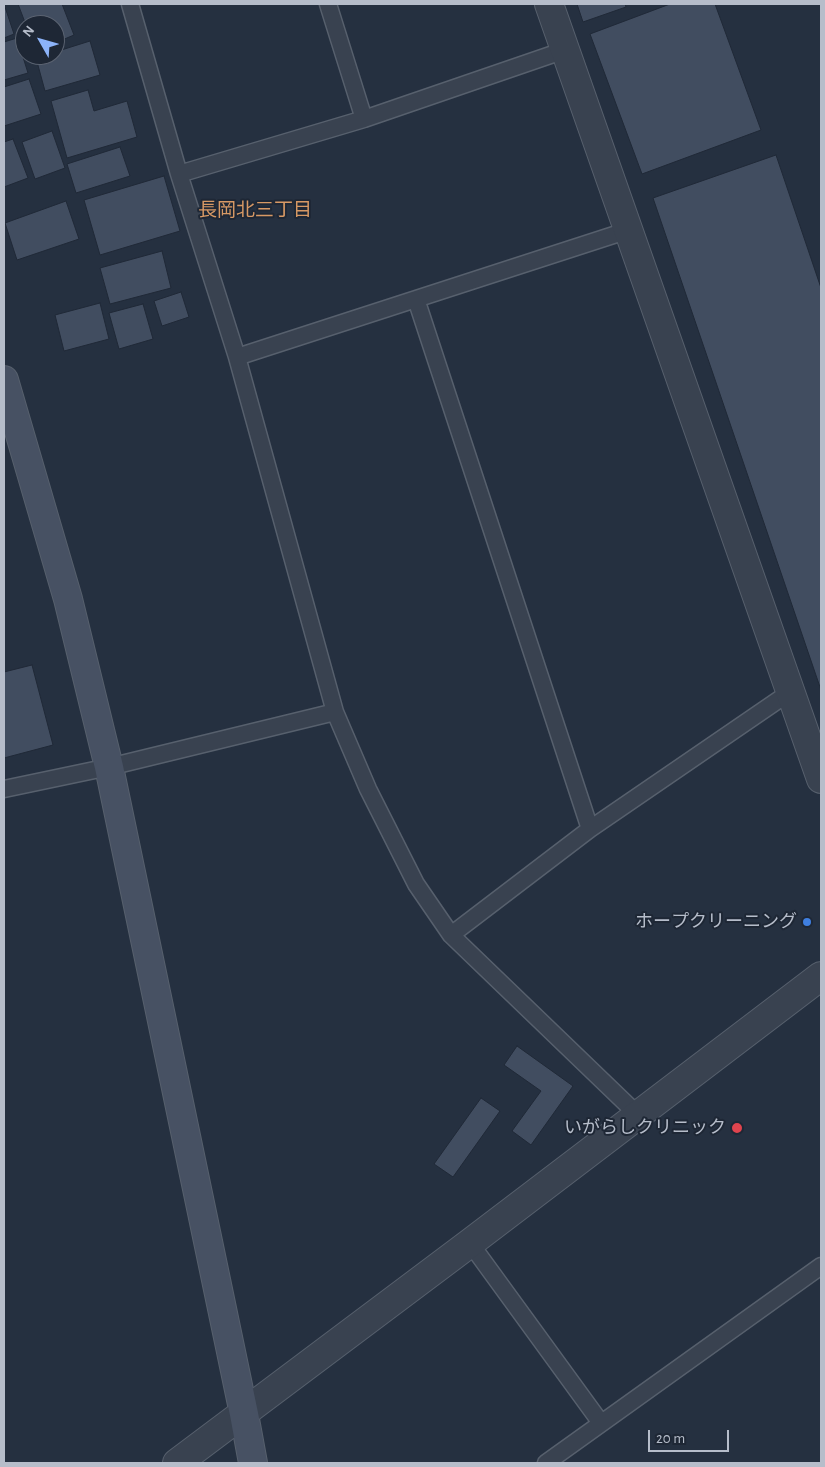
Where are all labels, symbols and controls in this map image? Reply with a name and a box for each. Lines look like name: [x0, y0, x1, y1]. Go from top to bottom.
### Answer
north arrow: [15, 15, 65, 65]
text: N: [20, 23, 37, 40]
district label: 長岡北三丁目: [198, 199, 312, 221]
place label: ホープクリーニング: [635, 911, 797, 933]
marker: ホープクリーニング: [801, 916, 813, 928]
place label: いがらしクリニック: [564, 1117, 726, 1139]
marker: いがらしクリニック: [730, 1121, 744, 1135]
scale bar: [650, 1420, 731, 1452]
text: 20 m: [656, 1431, 685, 1446]

